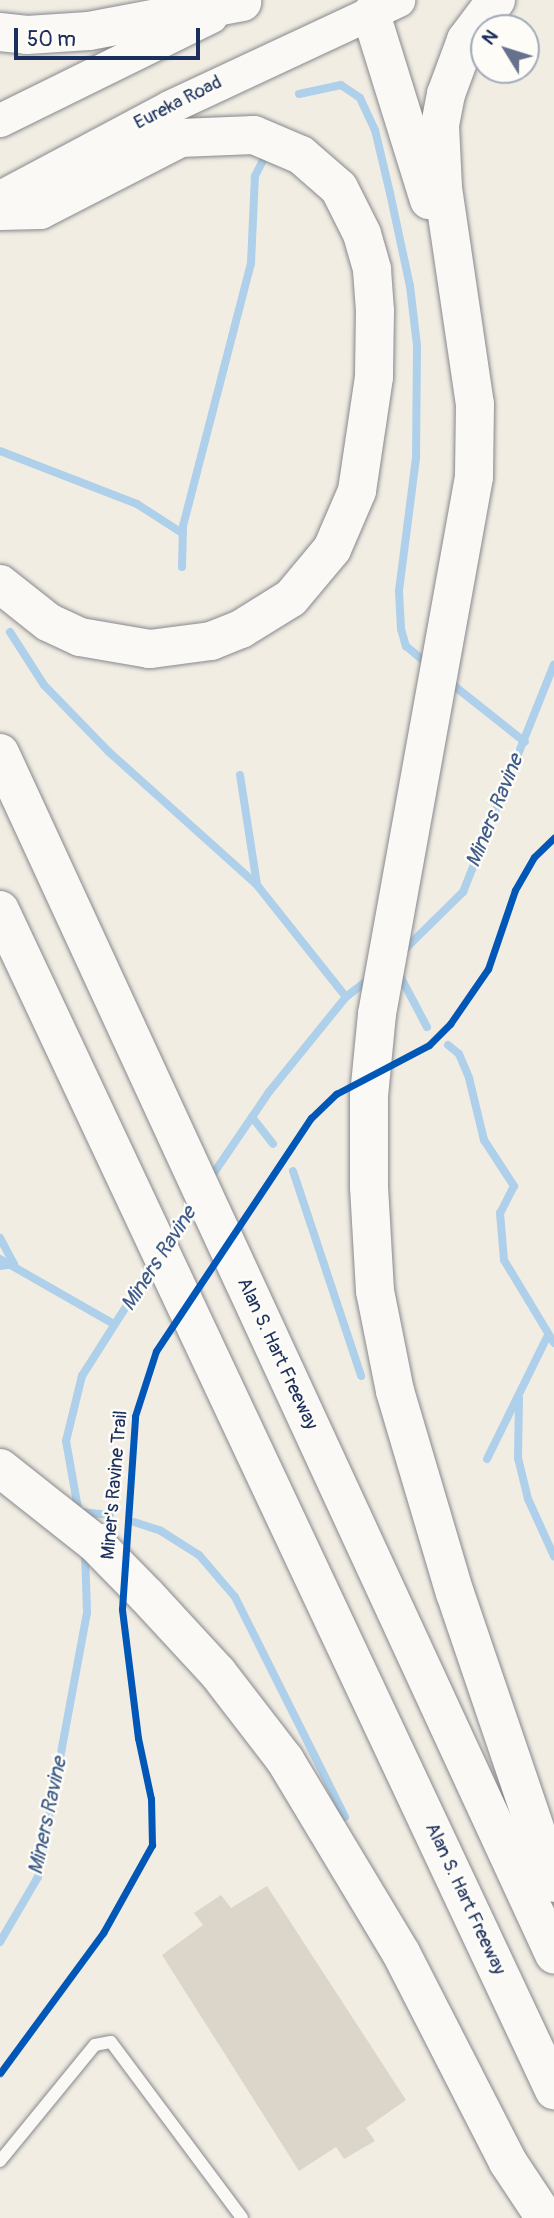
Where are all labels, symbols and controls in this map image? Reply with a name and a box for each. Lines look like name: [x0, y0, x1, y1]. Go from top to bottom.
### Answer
scale bar: [18, 14, 203, 58]
north arrow: [470, 14, 540, 84]
text: N: [477, 25, 503, 50]
text: 50 m: [27, 26, 76, 53]
street label: Eureka Road: [130, 71, 226, 135]
water label: Miners Ravine: [461, 751, 529, 871]
water label: Miners Ravine: [116, 1202, 202, 1316]
street label: Alan S. Hart Freeway: [232, 1274, 322, 1434]
street label: Miner's Ravine Trail: [97, 1410, 133, 1560]
water label: Miners Ravine: [23, 1755, 73, 1877]
street label: Alan S. Hart Freeway: [420, 1819, 510, 1979]

